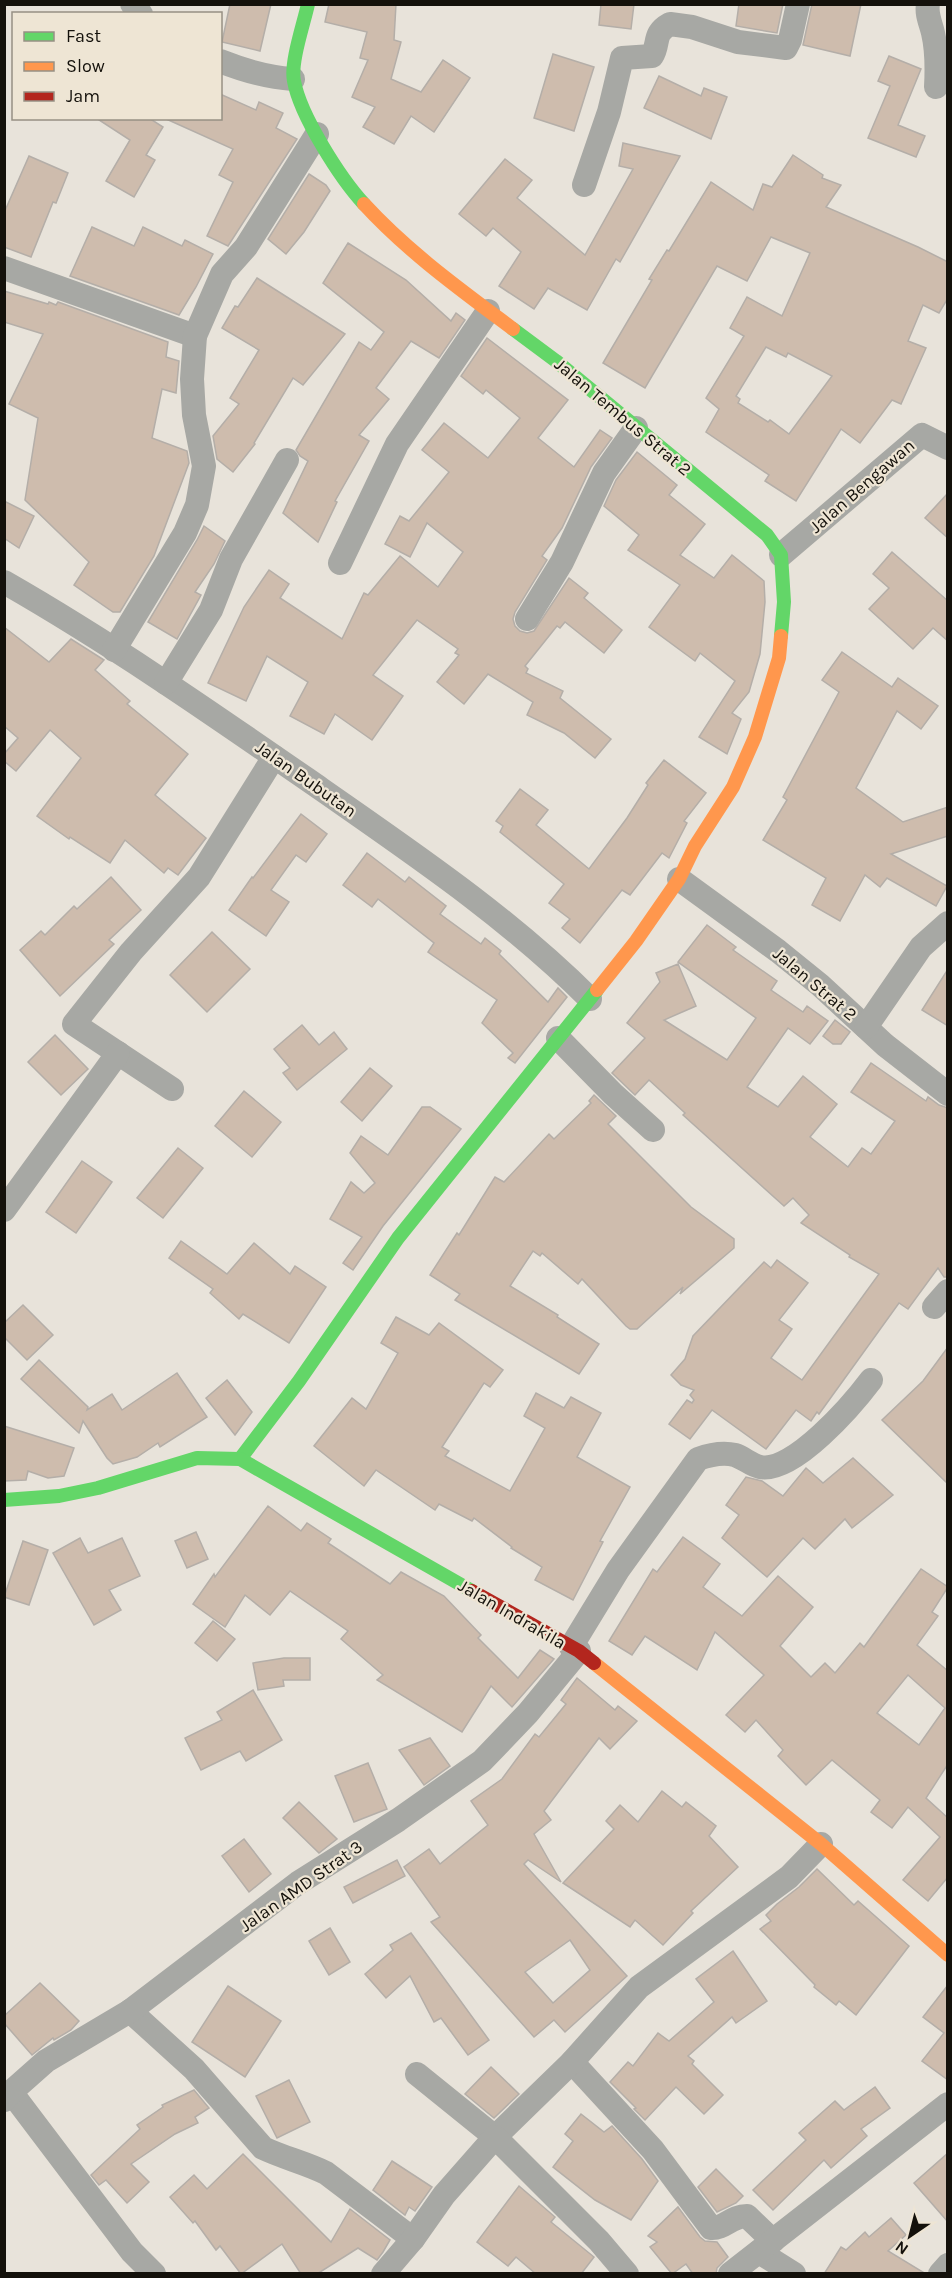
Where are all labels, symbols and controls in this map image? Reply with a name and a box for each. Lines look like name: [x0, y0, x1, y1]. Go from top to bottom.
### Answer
legend: [12, 12, 222, 120]
text: Fast: [66, 25, 101, 47]
text: Slow: [66, 55, 105, 77]
text: Jam: [66, 85, 100, 107]
street label: Jalan Tembus Strat 2: [550, 353, 696, 481]
street label: Jalan Bengawan: [805, 434, 919, 538]
street label: Jalan Bubutan: [251, 736, 361, 822]
street label: Jalan Strat 2: [769, 943, 861, 1025]
street label: Jalan Indrakila: [454, 1574, 570, 1654]
street label: Jalan AMD Strat 3: [235, 1835, 367, 1937]
north arrow: [880, 2206, 940, 2266]
text: N: [892, 2237, 912, 2259]

